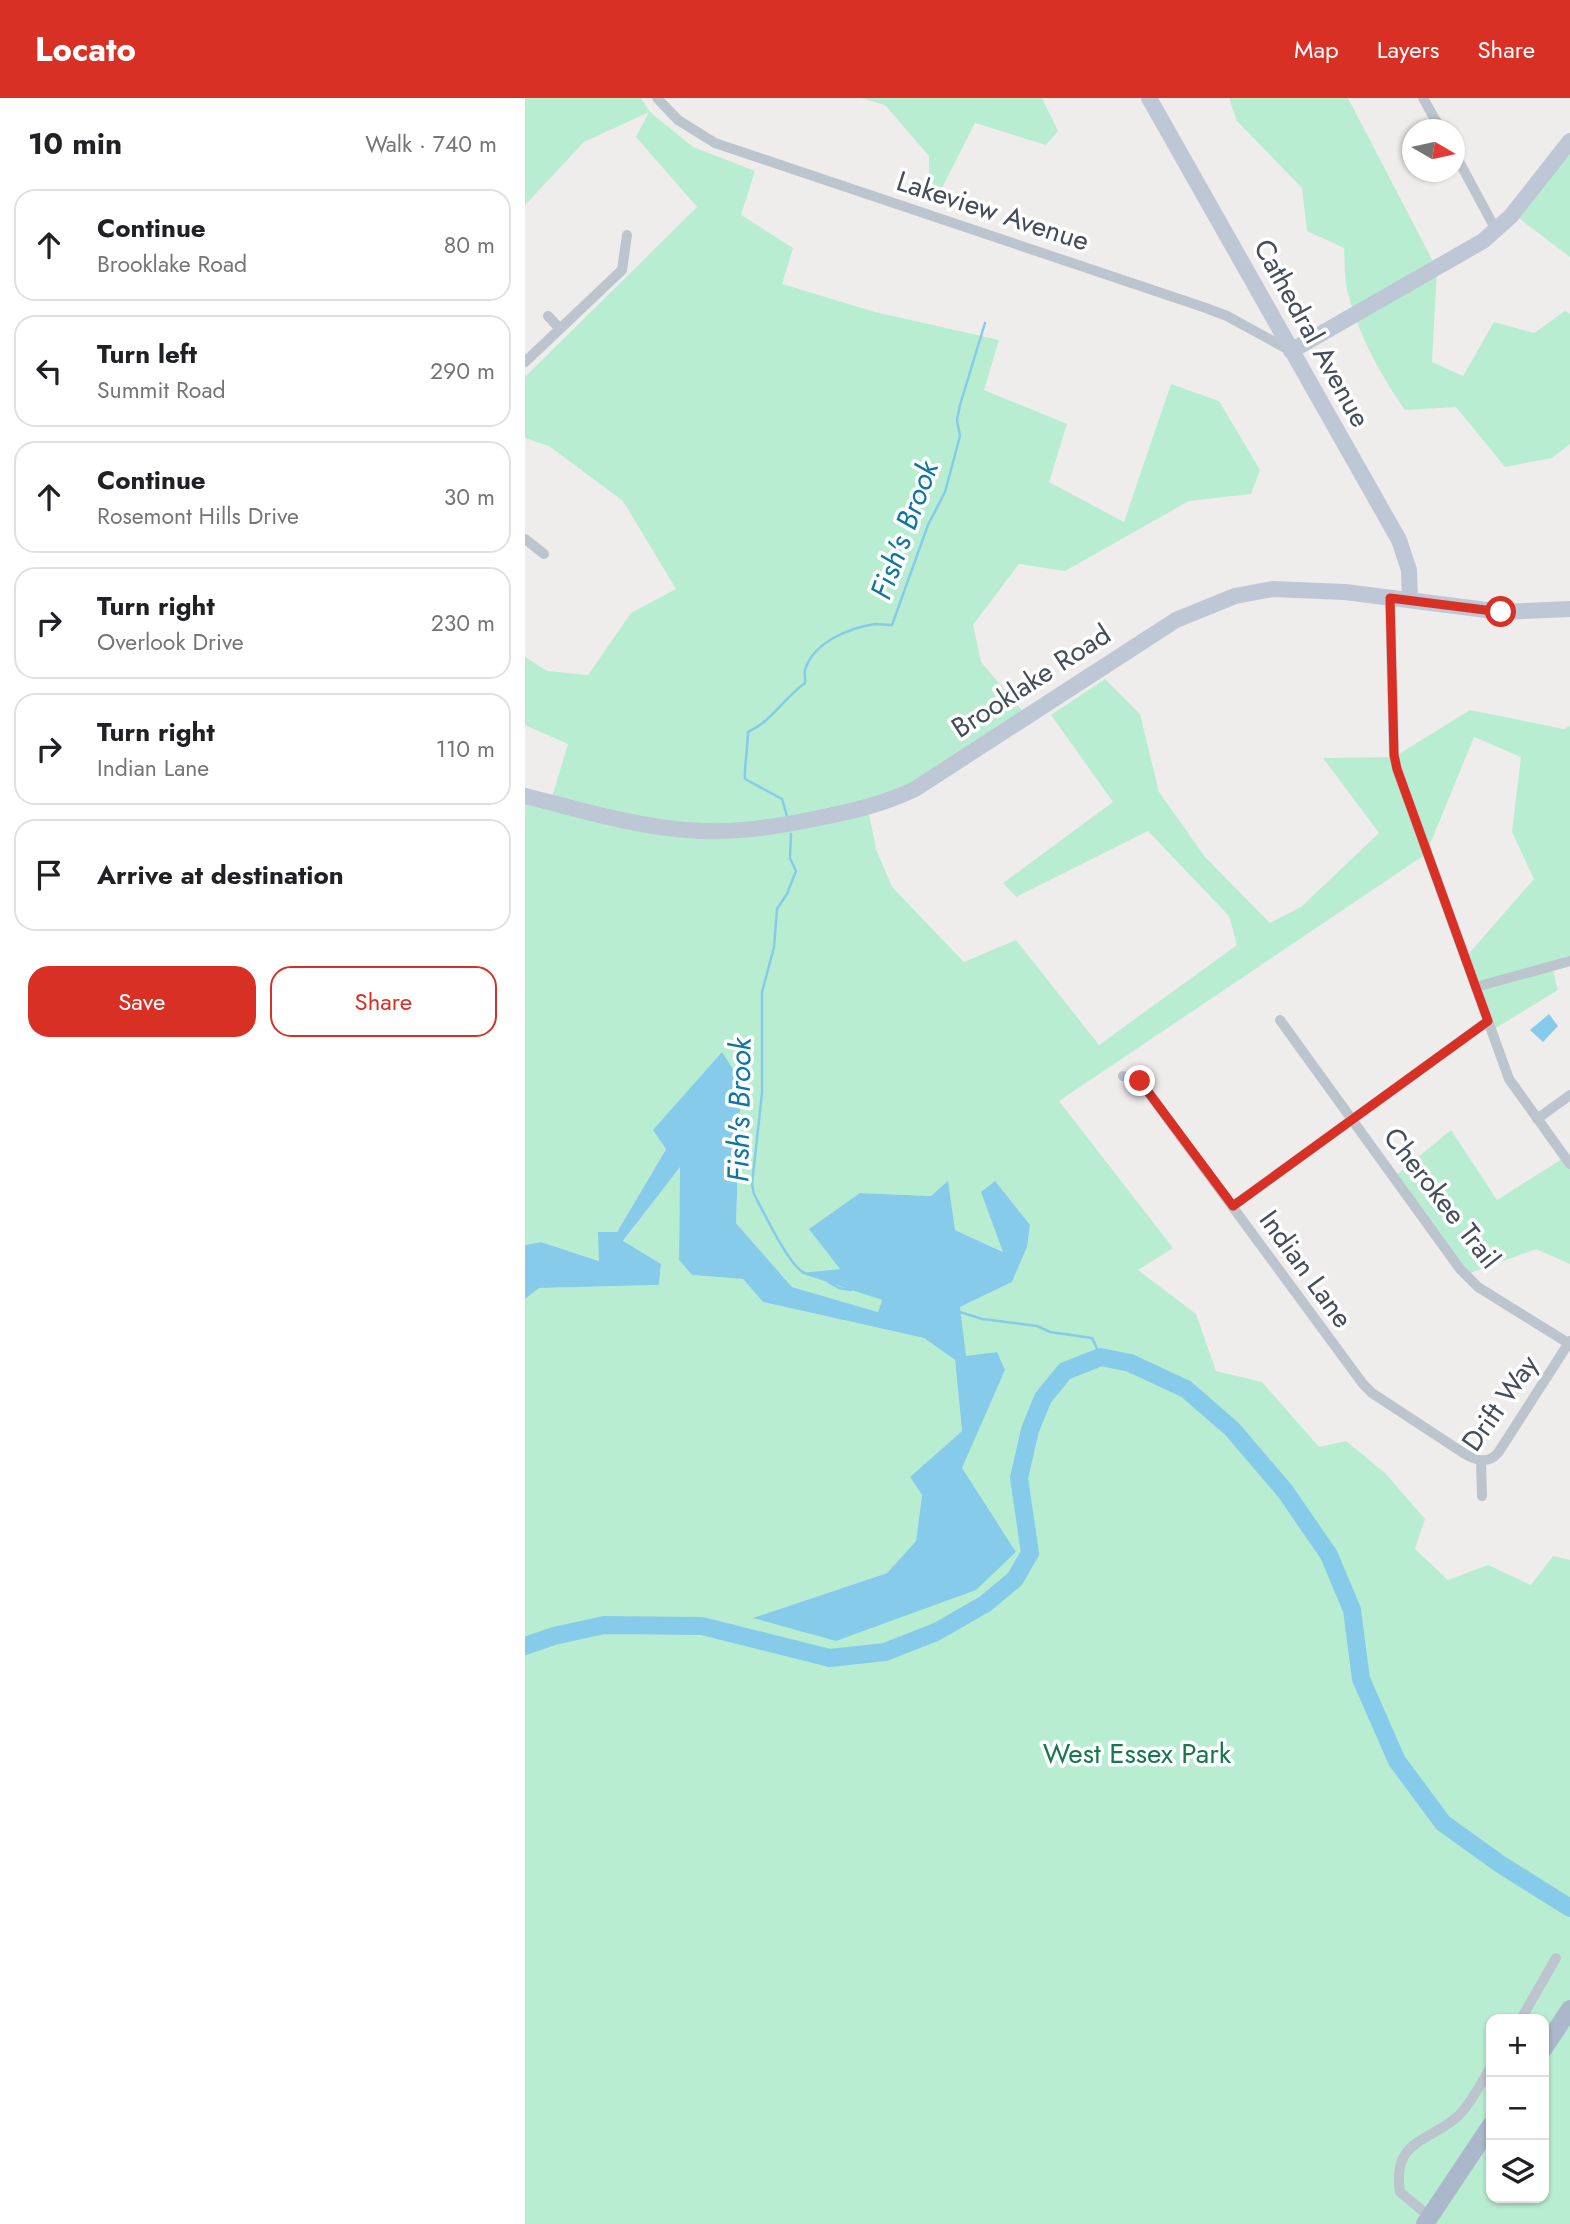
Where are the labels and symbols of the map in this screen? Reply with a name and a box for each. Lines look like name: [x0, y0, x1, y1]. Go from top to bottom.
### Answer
north arrow: [1402, 119, 1465, 182]
street label: Lakeview Avenue: [891, 161, 1095, 261]
street label: Cathedral Avenue: [1243, 231, 1381, 435]
water label: Fish's Brook: [859, 454, 949, 605]
route start: [1485, 596, 1516, 627]
street label: Brooklake Road: [943, 614, 1119, 748]
water label: Fish's Brook: [716, 1036, 762, 1183]
route end: [1124, 1065, 1155, 1096]
street label: Cherokee Trail: [1374, 1119, 1510, 1277]
street label: Indian Lane: [1249, 1202, 1363, 1336]
street label: Drift Way: [1452, 1346, 1549, 1460]
park label: West Essex Park: [1043, 1733, 1232, 1774]

